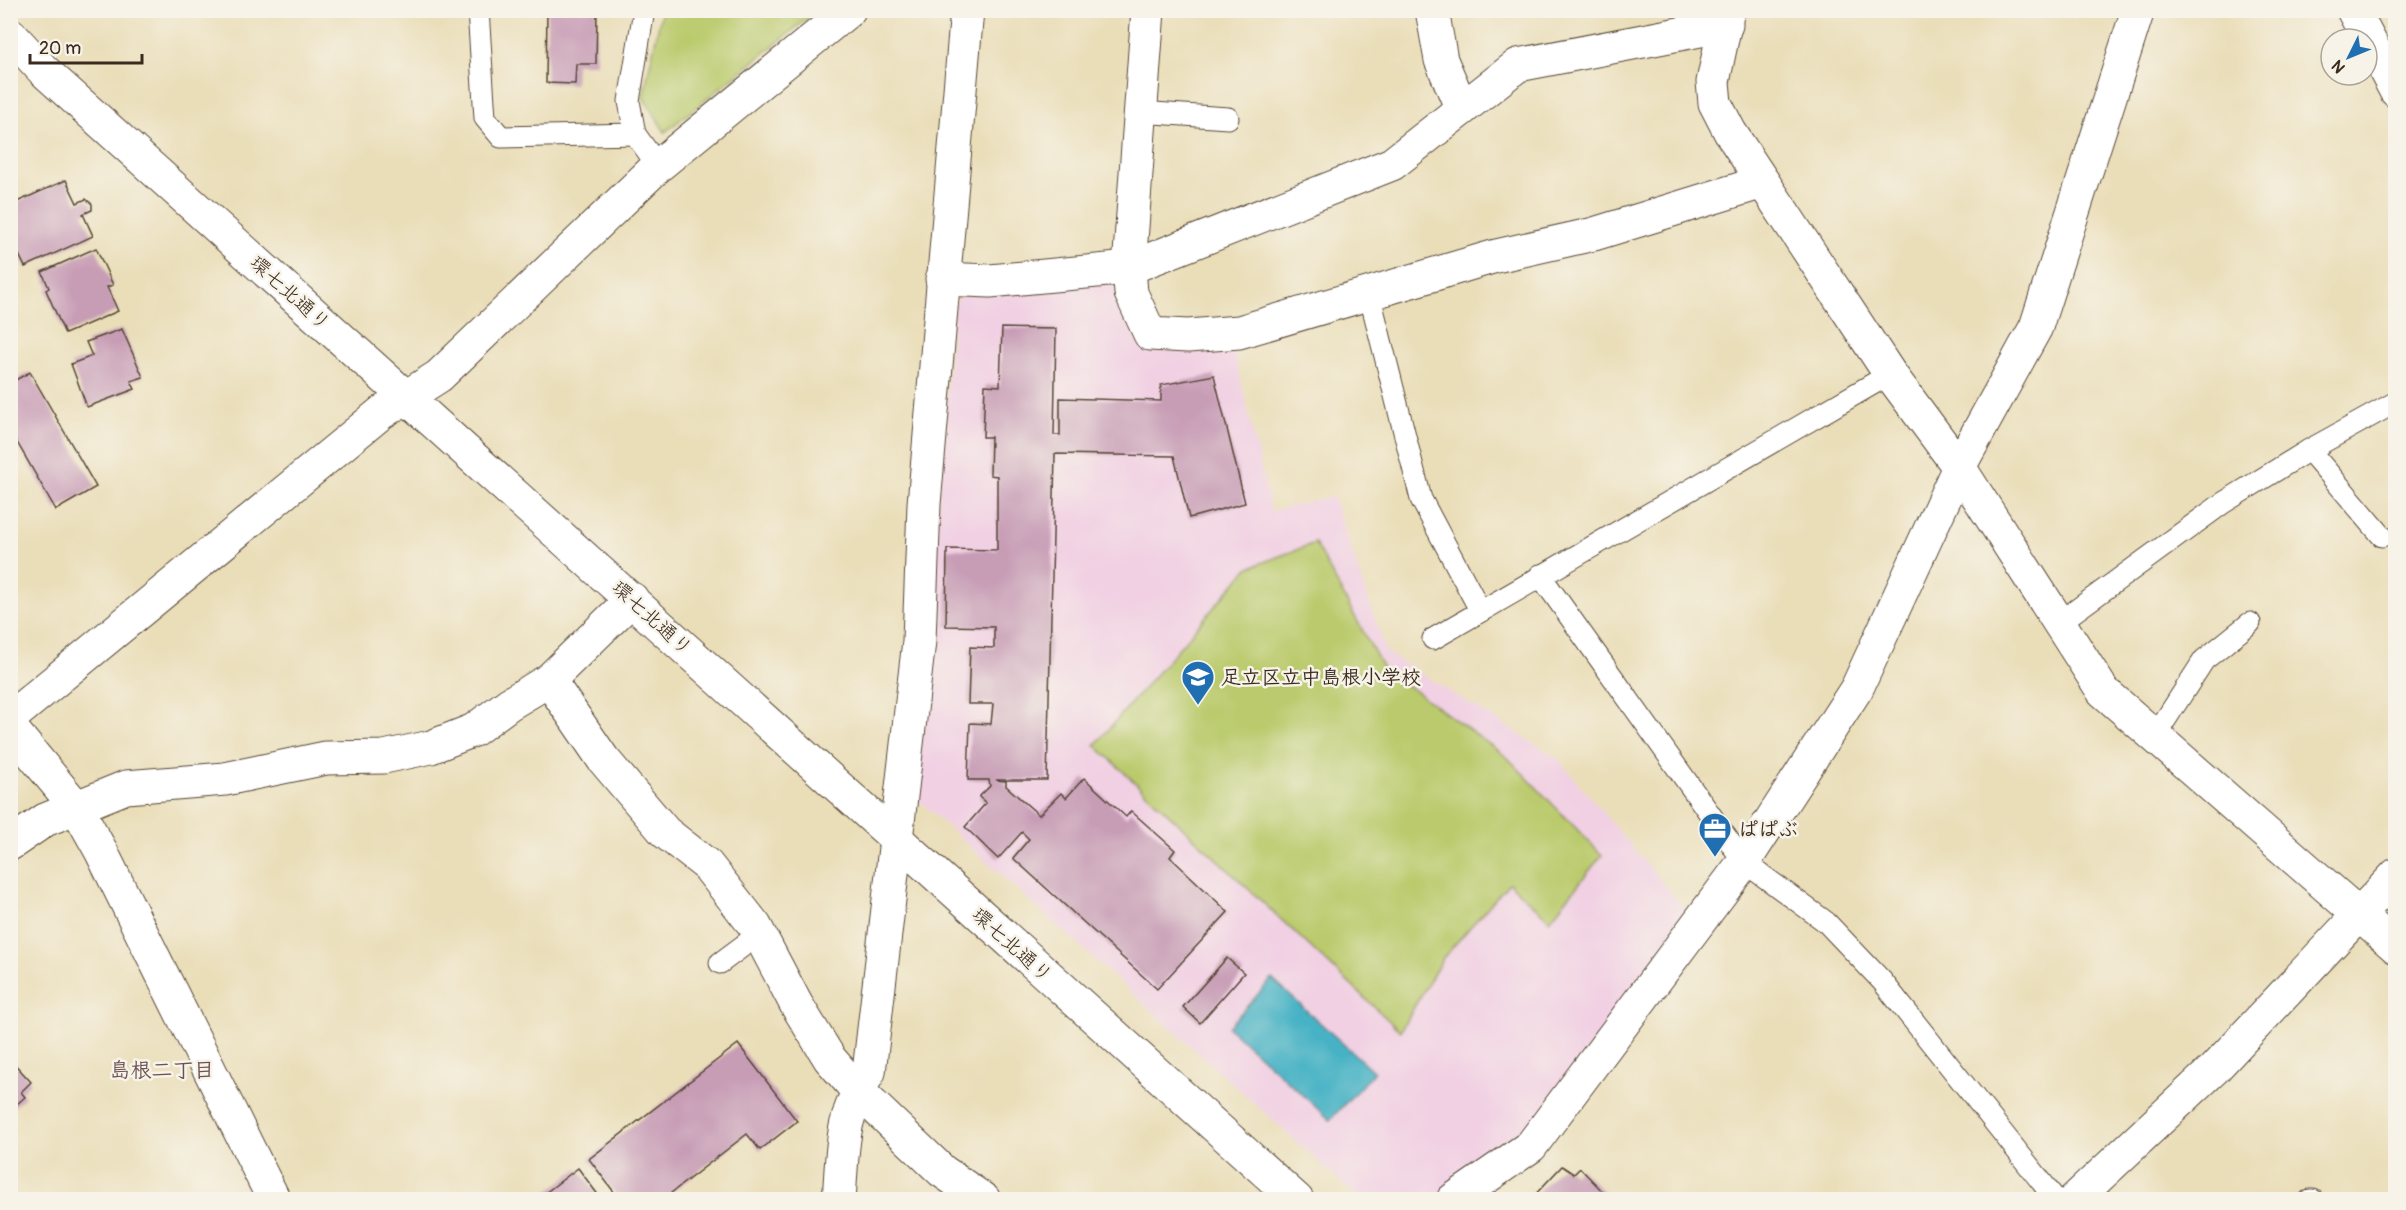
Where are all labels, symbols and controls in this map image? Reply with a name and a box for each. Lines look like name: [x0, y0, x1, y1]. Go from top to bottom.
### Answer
scale bar: [30, 27, 142, 65]
north arrow: [2319, 27, 2379, 87]
text: 20 m: [39, 37, 81, 60]
text: N: [2328, 56, 2350, 77]
street label: 環七北通り: [244, 250, 336, 336]
street label: 環七北通り: [606, 575, 698, 661]
school or university icon: 足立区立中島根小学校: [1180, 659, 1216, 706]
place label: 足立区立中島根小学校: [1221, 665, 1421, 690]
office icon: ぱぱぶ: [1697, 811, 1733, 858]
place label: ぱぱぶ: [1738, 817, 1798, 842]
street label: 環七北通り: [966, 902, 1058, 988]
district label: 島根二丁目: [110, 1057, 215, 1084]

